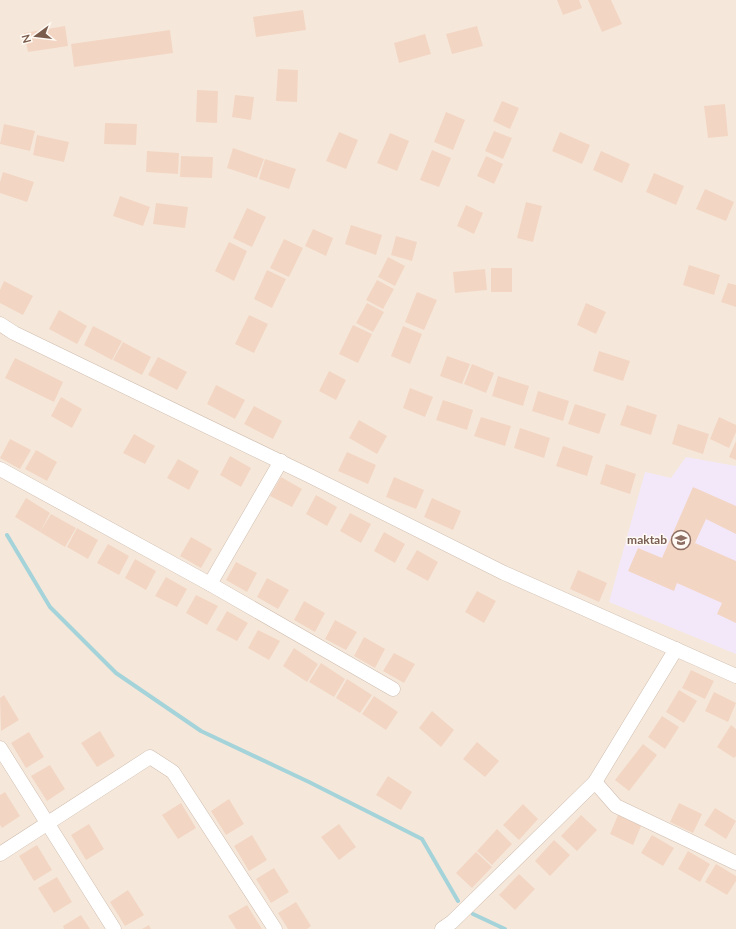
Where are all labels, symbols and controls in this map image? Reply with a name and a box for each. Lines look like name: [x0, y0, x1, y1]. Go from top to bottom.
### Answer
north arrow: [16, 16, 56, 56]
text: N: [18, 33, 33, 44]
school or university icon: maktab: [670, 529, 692, 551]
place label: maktab: [627, 532, 667, 547]

